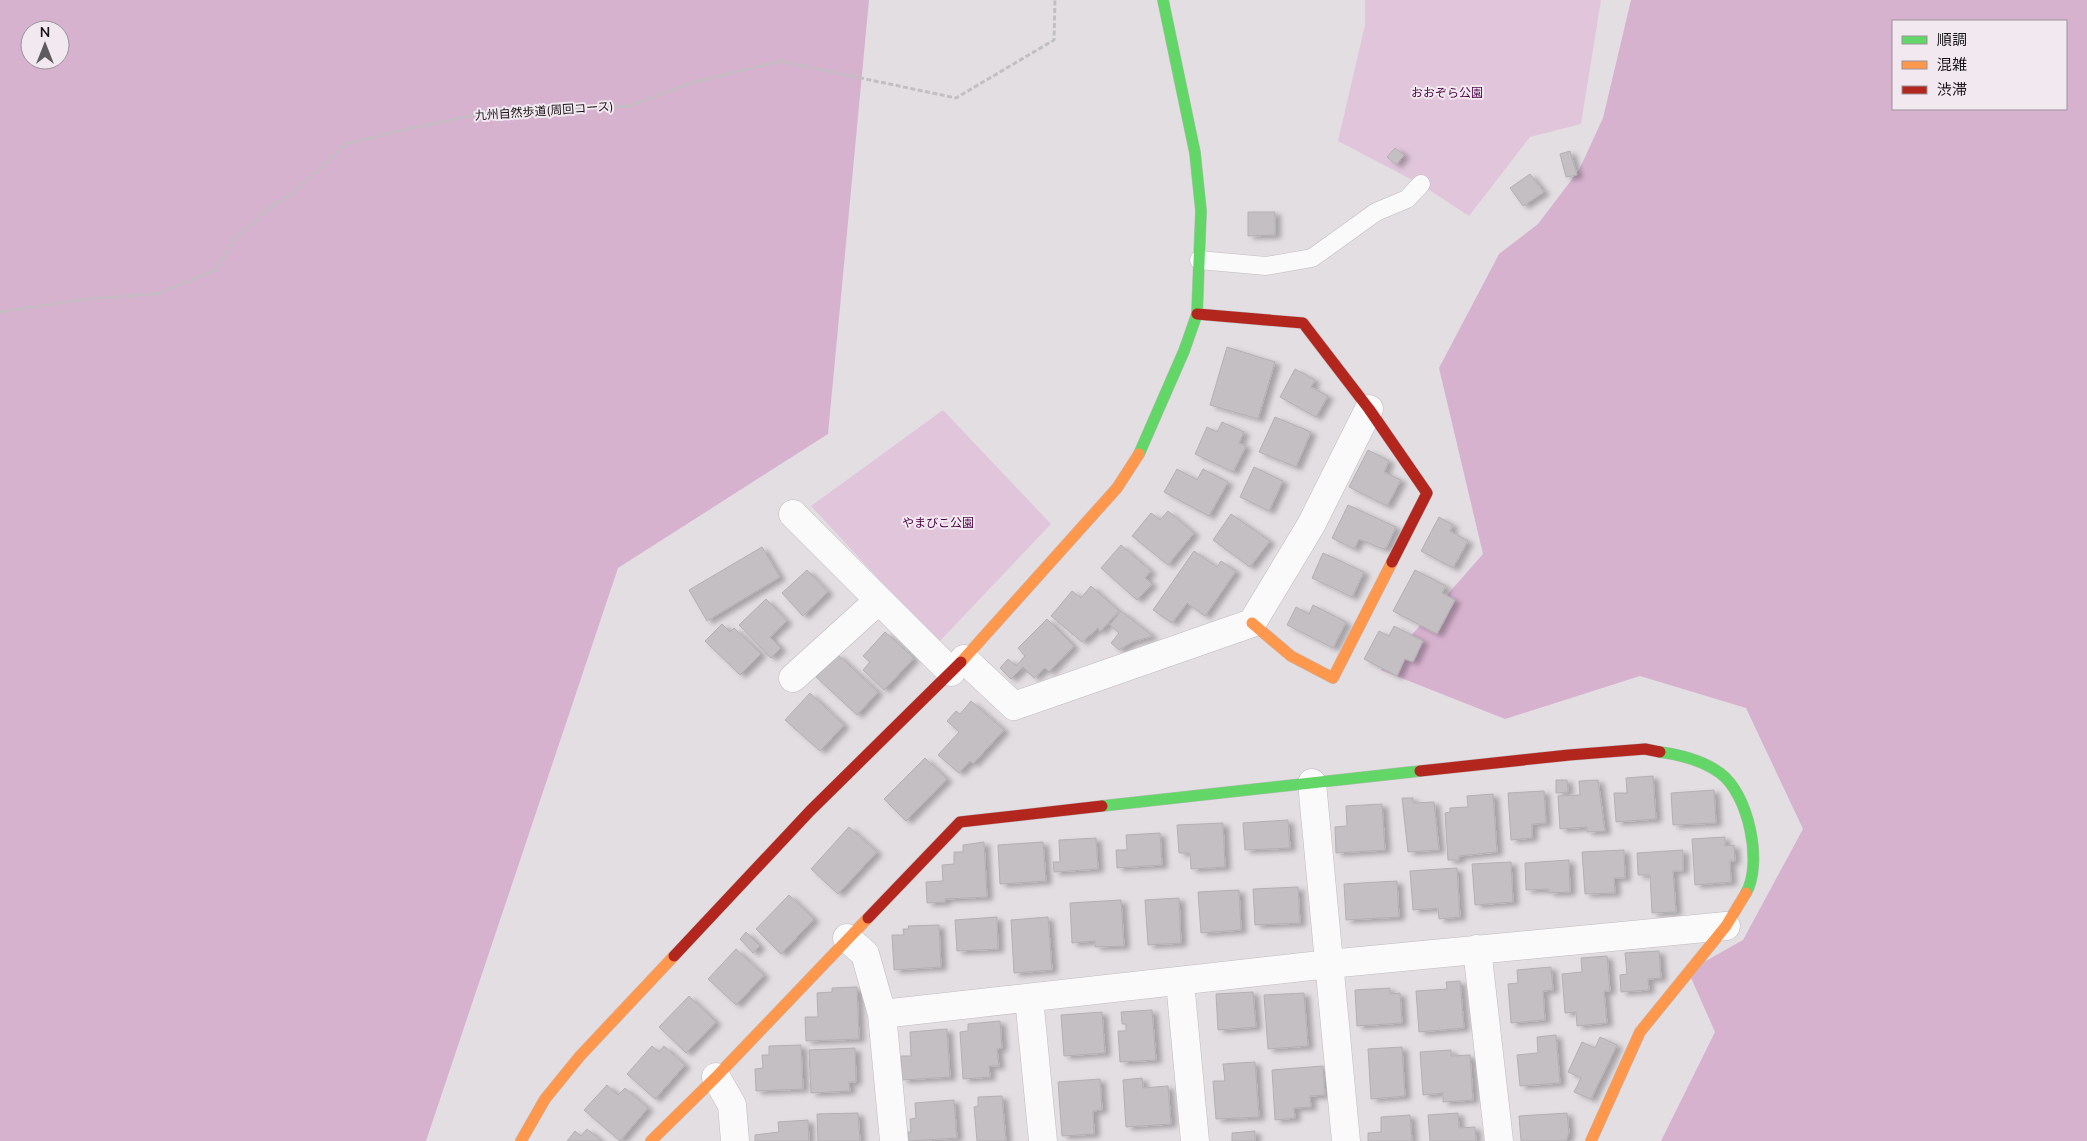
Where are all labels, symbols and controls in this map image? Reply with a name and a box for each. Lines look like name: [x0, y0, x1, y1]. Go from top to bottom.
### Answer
north arrow: [20, 20, 70, 70]
legend: [1892, 20, 2067, 110]
text: N: [40, 23, 50, 42]
text: 順調: [1937, 30, 1967, 50]
text: 混雑: [1937, 55, 1967, 75]
text: 渋滞: [1937, 80, 1967, 100]
park label: おおぞら公園: [1411, 85, 1483, 101]
street label: 九州自然歩道(周回コース): [474, 98, 614, 124]
park label: やまびこ公園: [902, 515, 974, 531]

